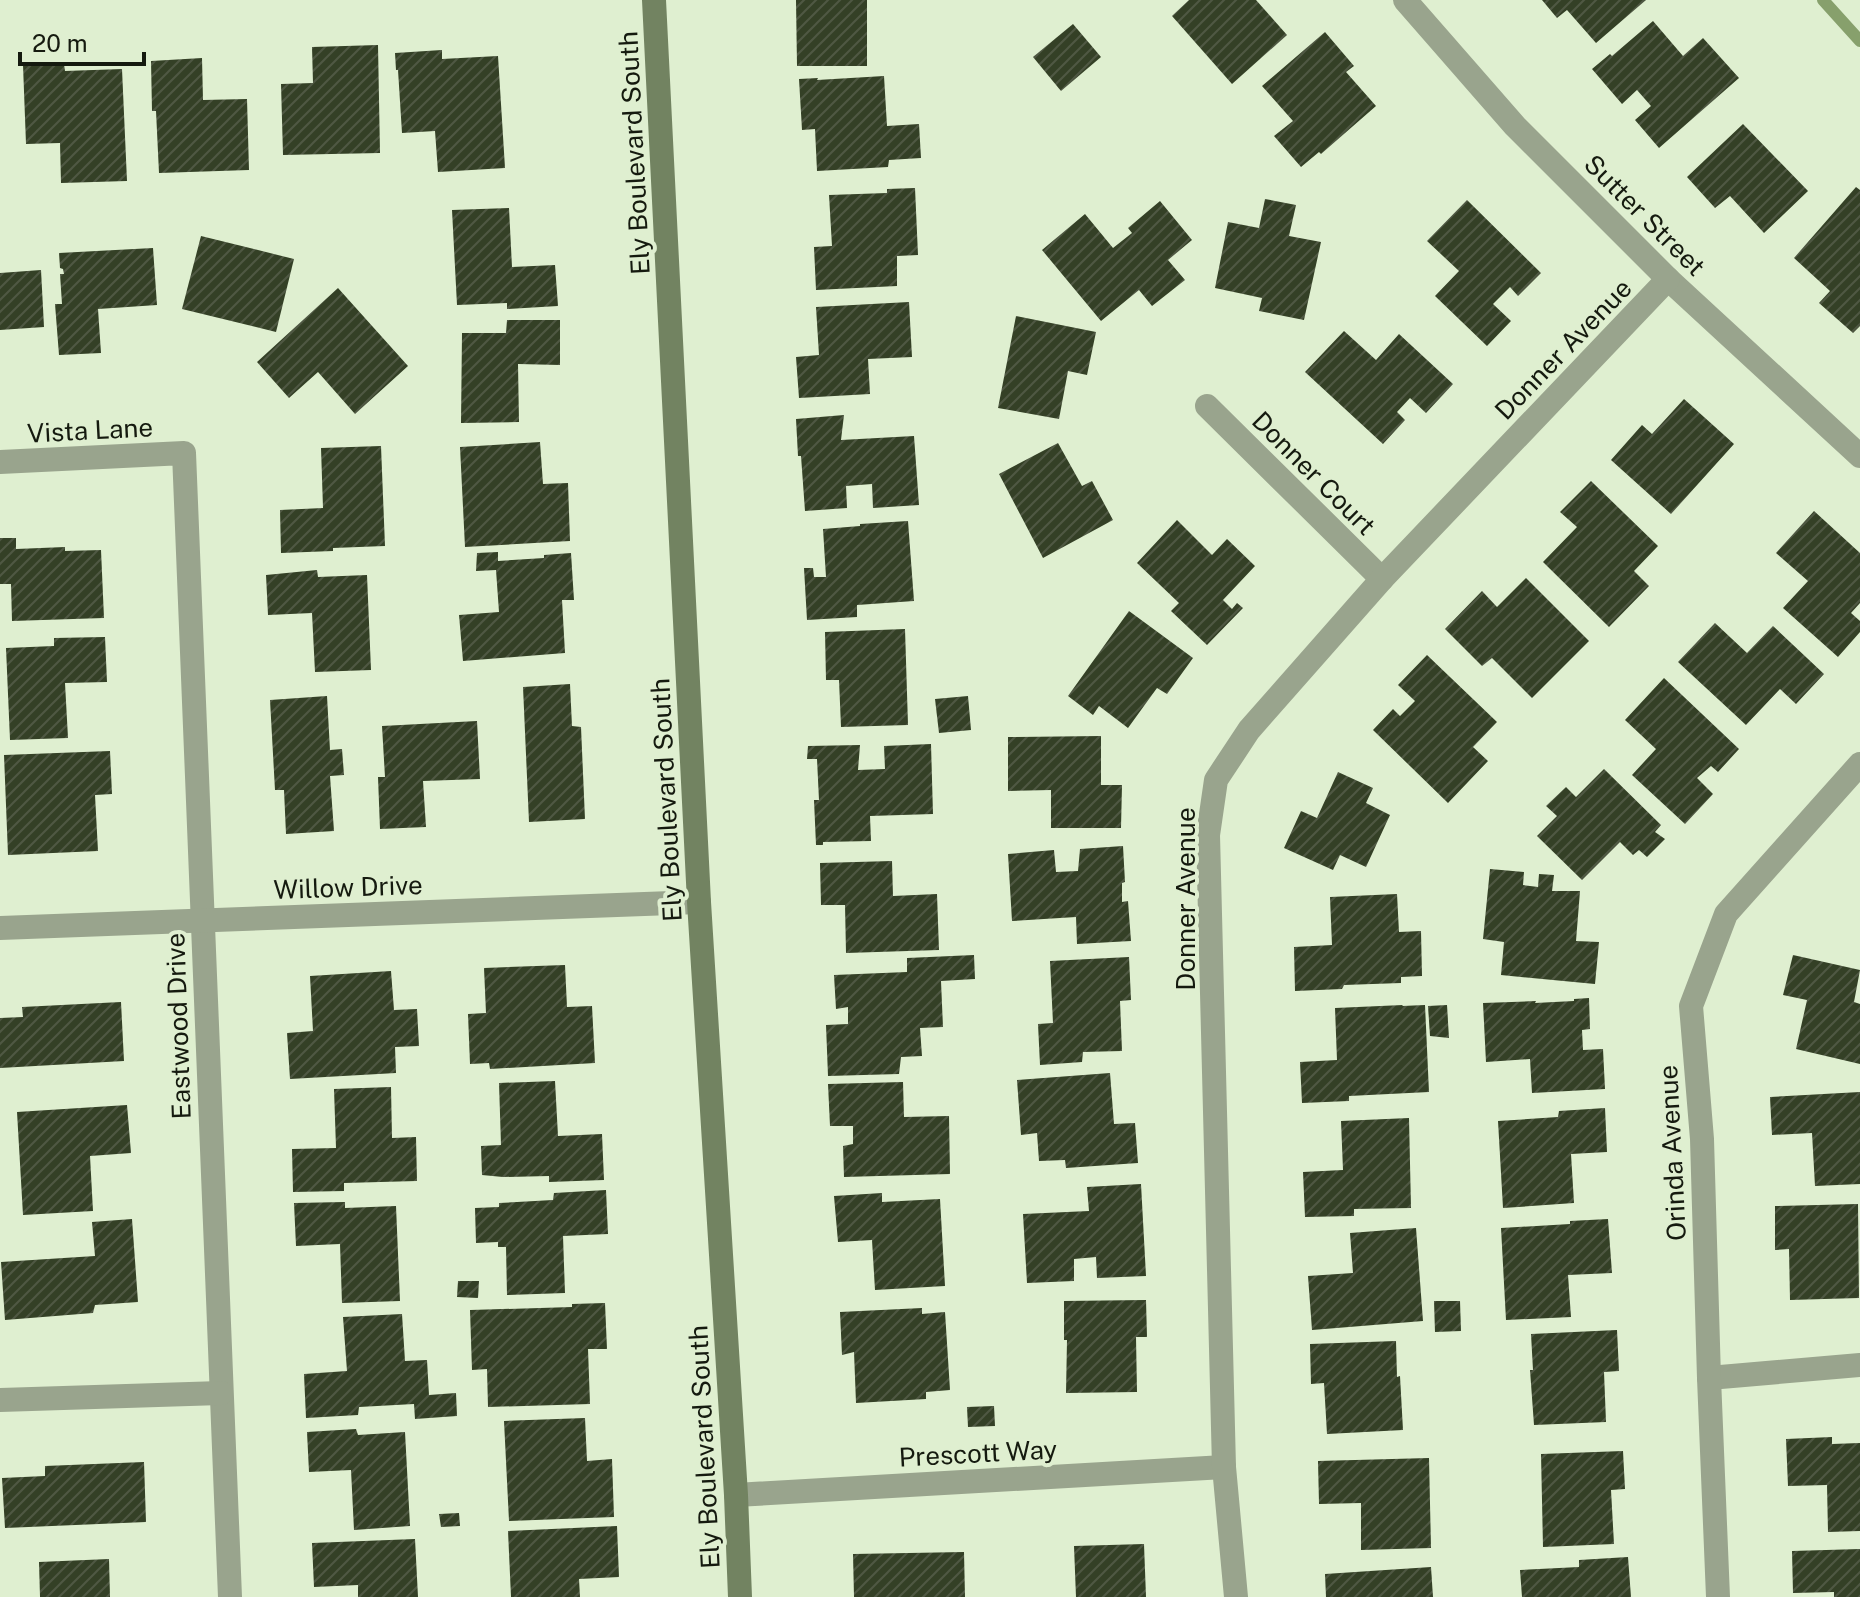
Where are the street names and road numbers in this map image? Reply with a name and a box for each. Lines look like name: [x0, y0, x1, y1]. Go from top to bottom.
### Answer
street label: Ely Boulevard South: [612, 31, 656, 275]
street label: Sutter Street: [1578, 148, 1712, 282]
street label: Donner Avenue: [1488, 272, 1638, 426]
street label: Donner Court: [1246, 405, 1382, 541]
street label: Vista Lane: [26, 411, 154, 449]
street label: Ely Boulevard South: [644, 678, 688, 922]
street label: Donner Avenue: [1170, 807, 1201, 991]
street label: Willow Drive: [273, 869, 423, 905]
street label: Eastwood Drive: [159, 932, 197, 1120]
street label: Orinda Avenue: [1652, 1064, 1692, 1242]
street label: Ely Boulevard South: [682, 1325, 726, 1569]
street label: Prescott Way: [898, 1433, 1058, 1473]

